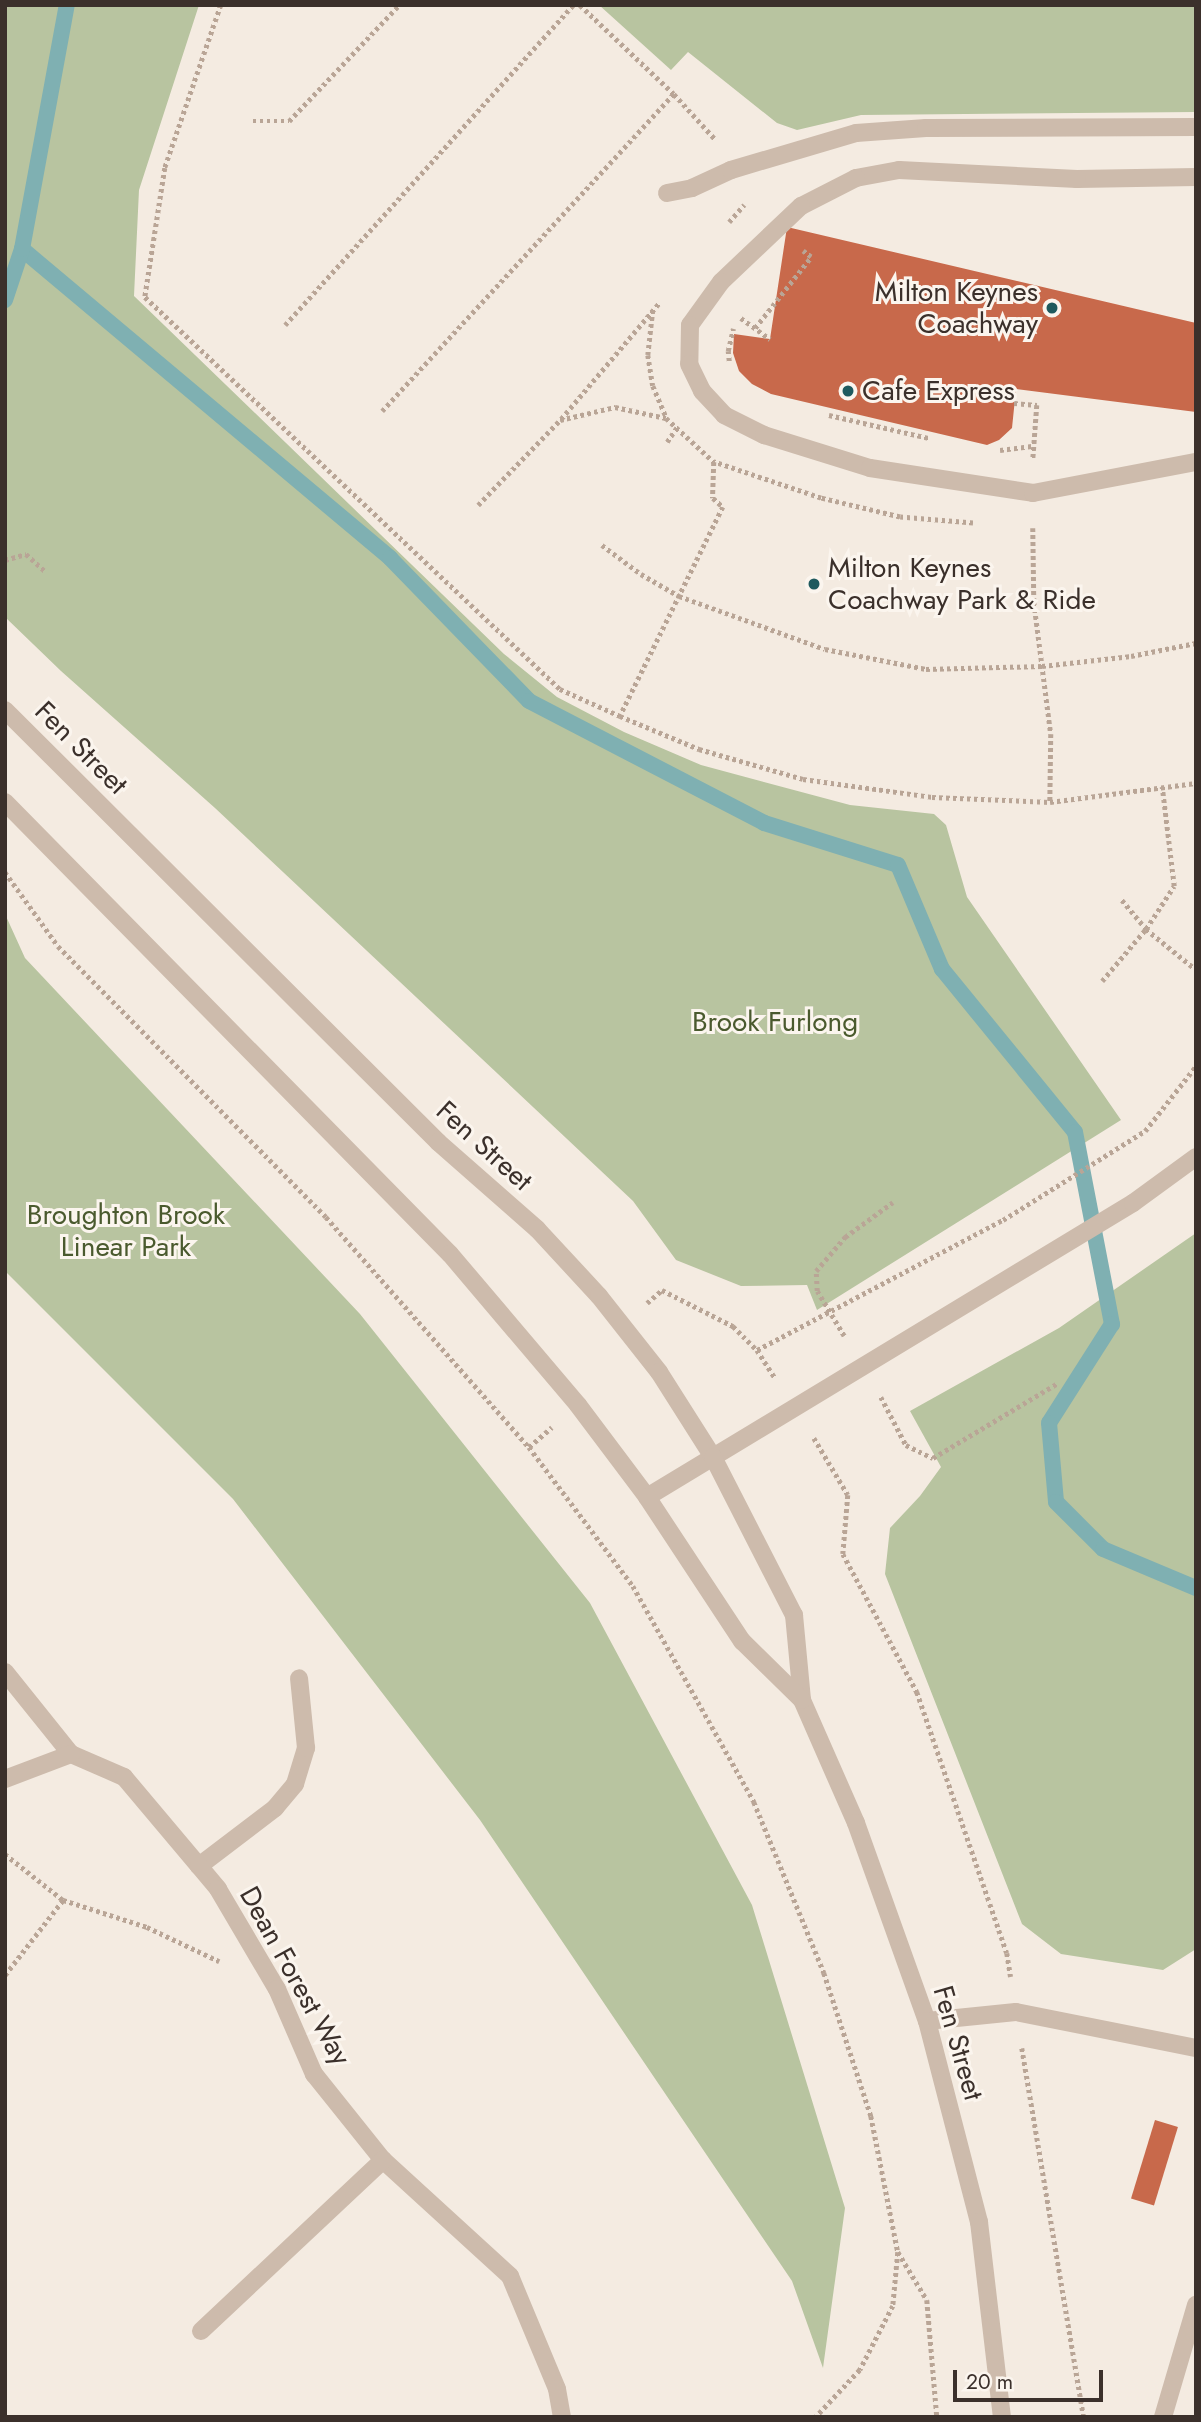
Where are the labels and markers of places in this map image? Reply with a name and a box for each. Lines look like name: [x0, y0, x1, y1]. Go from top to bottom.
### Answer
place label: Milton Keynes Coachway: [875, 275, 1038, 341]
marker: Milton Keynes Coachway: [1044, 300, 1060, 316]
place label: Cafe Express: [862, 374, 1015, 408]
marker: Cafe Express: [840, 383, 856, 399]
place label: Milton Keynes Coachway Park & Ride: [828, 551, 1096, 617]
marker: Milton Keynes Coachway Park & Ride: [806, 576, 822, 592]

